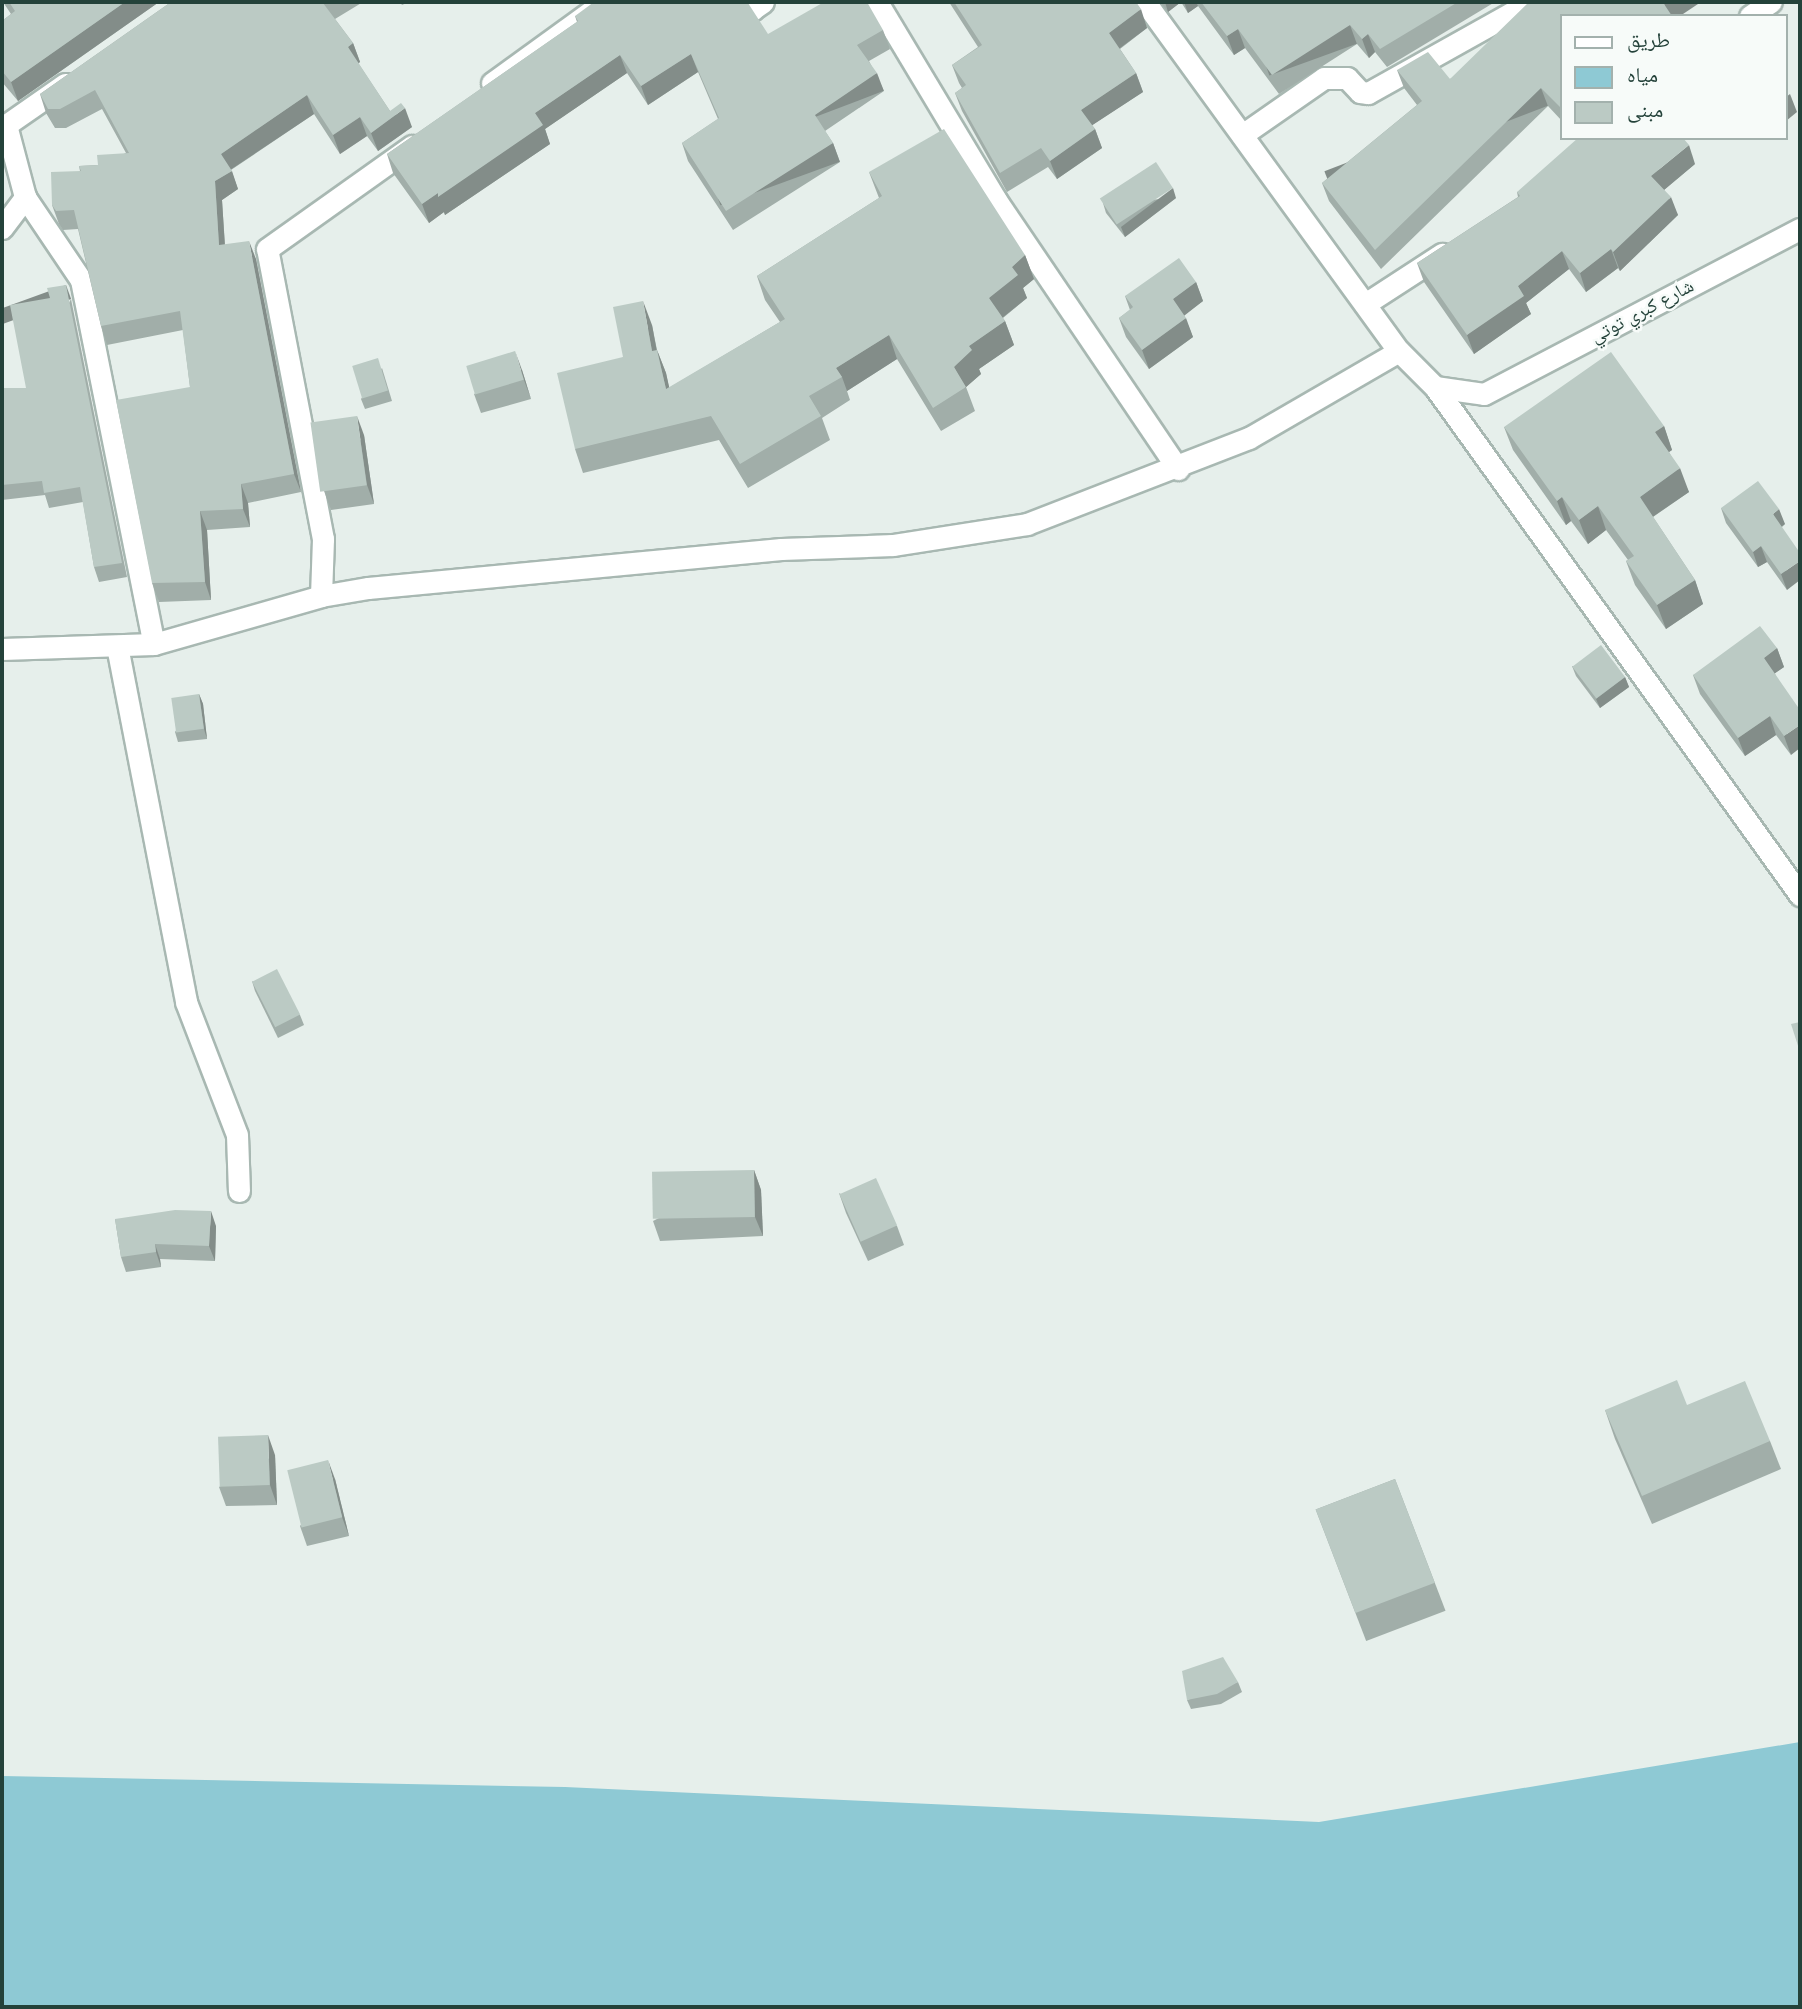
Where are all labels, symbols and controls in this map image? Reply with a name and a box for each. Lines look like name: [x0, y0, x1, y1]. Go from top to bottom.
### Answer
legend: [1560, 14, 1788, 140]
text: طريق: [1627, 25, 1670, 53]
text: مياه: [1627, 60, 1658, 88]
text: مبنى: [1627, 95, 1663, 123]
street label: شارع كبري توتي: [1586, 274, 1698, 348]

